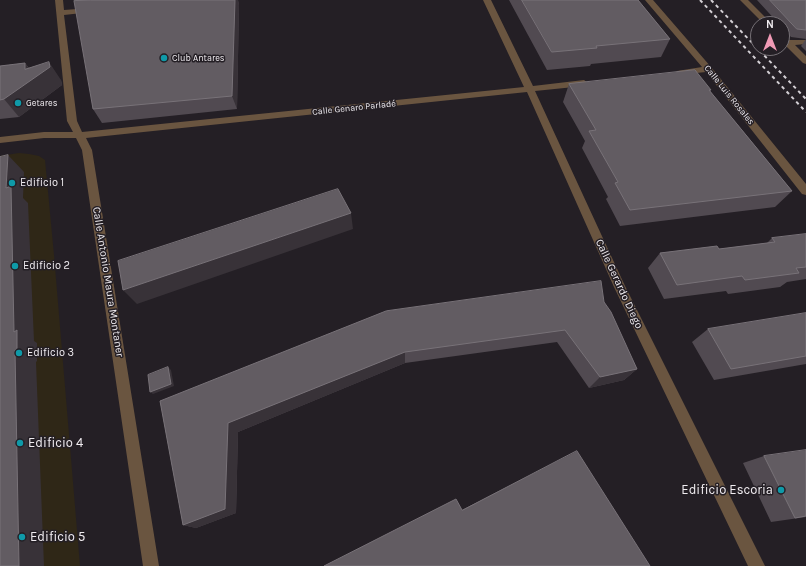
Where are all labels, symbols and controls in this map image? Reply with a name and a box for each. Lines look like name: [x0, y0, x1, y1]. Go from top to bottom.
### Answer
north arrow: [750, 16, 790, 56]
text: N: [766, 18, 774, 31]
marker: Club Antares: [159, 53, 169, 63]
place label: Club Antares: [172, 53, 225, 63]
street label: Calle Luis Rosales: [702, 63, 756, 127]
marker: Getares: [13, 98, 23, 108]
place label: Getares: [26, 98, 57, 108]
street label: Calle Genaro Parladé: [312, 98, 396, 118]
place label: Edificio 1: [20, 176, 64, 190]
marker: Edificio 1: [7, 178, 17, 188]
street label: Calle Antonio Maura Montaner: [90, 206, 126, 358]
street label: Calle Gerardo Diego: [592, 237, 646, 331]
place label: Edificio 2: [23, 259, 70, 273]
marker: Edificio 2: [10, 261, 20, 271]
place label: Edificio 3: [27, 346, 74, 360]
marker: Edificio 3: [14, 348, 24, 358]
place label: Edificio 4: [28, 435, 83, 451]
marker: Edificio 4: [15, 438, 25, 448]
place label: Edificio Escoria: [681, 482, 773, 498]
marker: Edificio Escoria: [776, 485, 786, 495]
place label: Edificio 5: [30, 529, 85, 545]
marker: Edificio 5: [17, 532, 27, 542]

